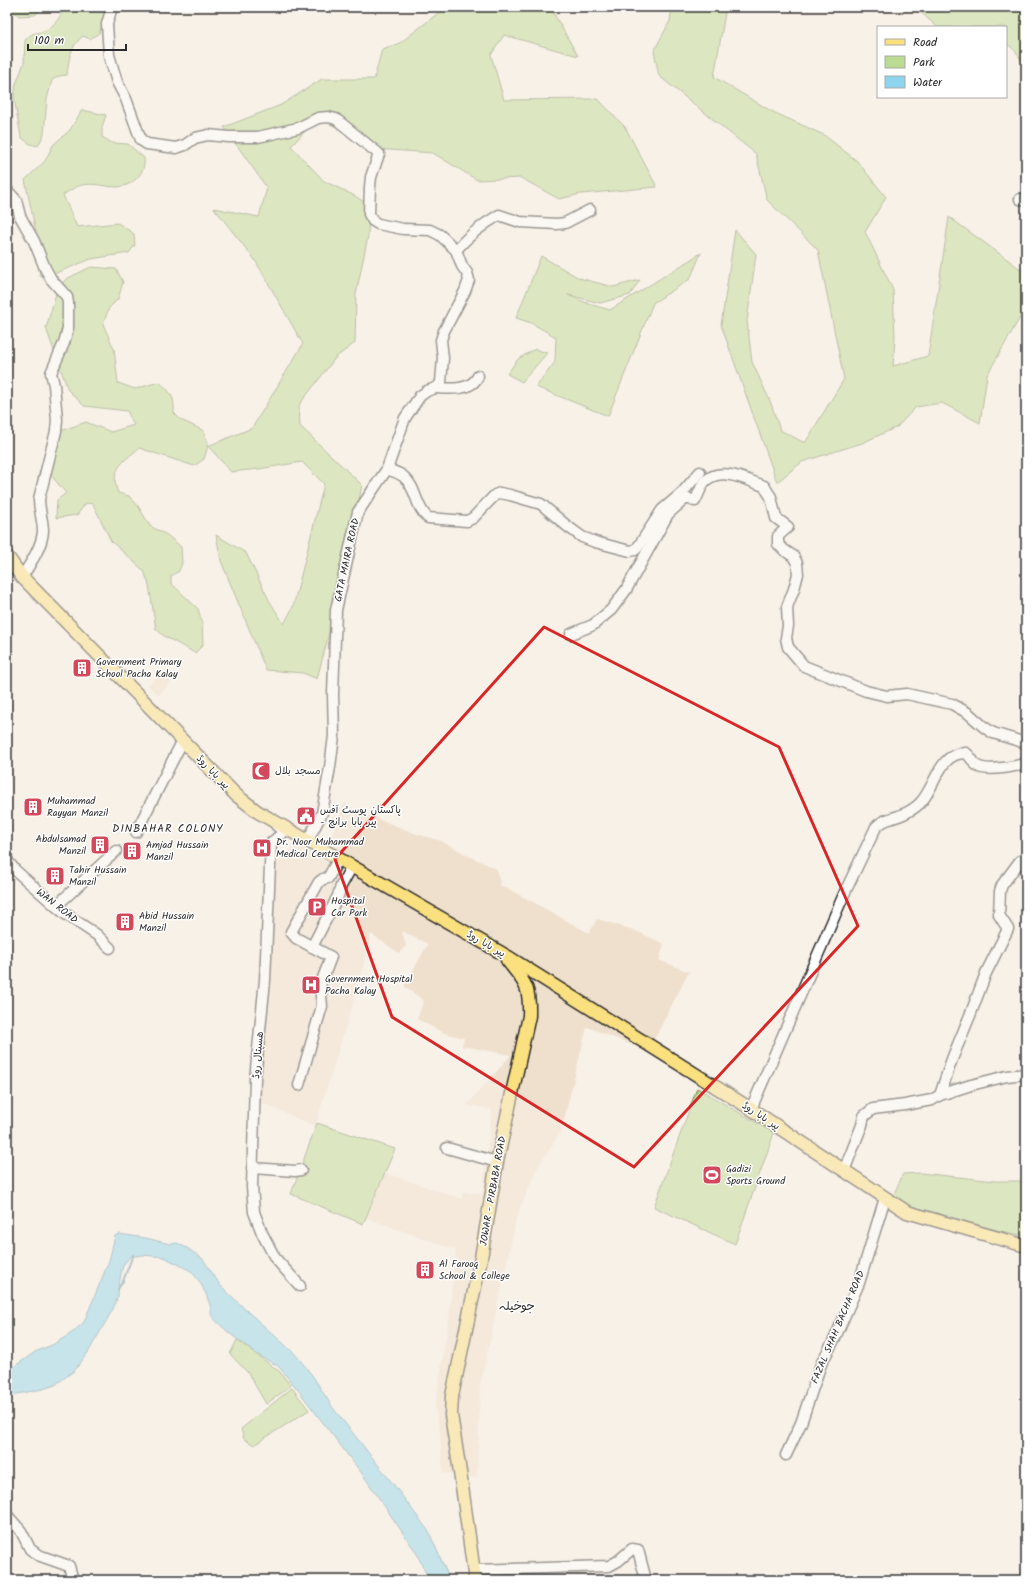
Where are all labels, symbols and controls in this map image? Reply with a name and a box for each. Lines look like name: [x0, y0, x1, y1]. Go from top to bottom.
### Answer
scale bar: [28, 26, 126, 52]
legend: [877, 26, 1007, 98]
text: 100 m: [34, 31, 65, 50]
text: Road: [913, 33, 938, 52]
text: Park: [913, 53, 935, 72]
text: Water: [913, 73, 943, 92]
street label: GATA MAIRA ROAD: [330, 516, 364, 603]
place label: Government Primary School Pacha Kalay: [96, 654, 182, 682]
building icon: Government Primary School Pacha Kalay: [71, 657, 93, 679]
street label: پیر بابا روڈ: [192, 751, 234, 793]
mosque icon: مسجد بلال: [250, 760, 272, 782]
place label: مسجد بلال: [275, 763, 321, 779]
place label: Muhammad Rayyan Manzil: [47, 793, 109, 821]
building icon: Muhammad Rayyan Manzil: [22, 796, 44, 818]
place label: پاکستان پوسٹ آفس - پیر بابا برانچ: [320, 802, 401, 830]
public building icon: پاکستان پوسٹ آفس - پیر بابا برانچ: [295, 805, 317, 827]
district label: DINBAHAR COLONY: [112, 820, 224, 838]
place label: Abdulsamad Manzil: [36, 831, 87, 859]
building icon: Abdulsamad Manzil: [89, 834, 111, 856]
place label: Dr. Noor Muhammad Medical Centre: [276, 834, 365, 862]
place label: Amjad Hussain Manzil: [146, 837, 209, 865]
hospital icon: Dr. Noor Muhammad Medical Centre: [251, 837, 273, 859]
building icon: Amjad Hussain Manzil: [121, 840, 143, 862]
place label: Tahir Hussain Manzil: [69, 862, 127, 890]
building icon: Tahir Hussain Manzil: [44, 865, 66, 887]
street label: WAN ROAD: [33, 885, 82, 928]
place label: Hospital Car Park: [331, 893, 367, 921]
parking icon: Hospital Car Park: [306, 896, 328, 918]
place label: Abid Hussain Manzil: [139, 908, 194, 936]
building icon: Abid Hussain Manzil: [114, 911, 136, 933]
street label: پیر بابا روڈ: [464, 926, 509, 962]
place label: Government Hospital Pacha Kalay: [325, 971, 413, 999]
hospital icon: Government Hospital Pacha Kalay: [300, 974, 322, 996]
street label: ھسپتال روڈ: [248, 1031, 268, 1079]
street label: پیر بابا روڈ: [739, 1098, 783, 1134]
street label: JOWAR - PIRBABA ROAD: [475, 1134, 511, 1247]
place label: Gadizi Sports Ground: [726, 1161, 786, 1189]
sports icon: Gadizi Sports Ground: [701, 1164, 723, 1186]
place label: Al Farooq School & College: [439, 1256, 510, 1284]
building icon: Al Farooq School & College: [414, 1259, 436, 1281]
street label: FAZAL SHAH BACHA ROAD: [807, 1267, 869, 1386]
district label: جوخیلہ: [499, 1297, 535, 1316]

